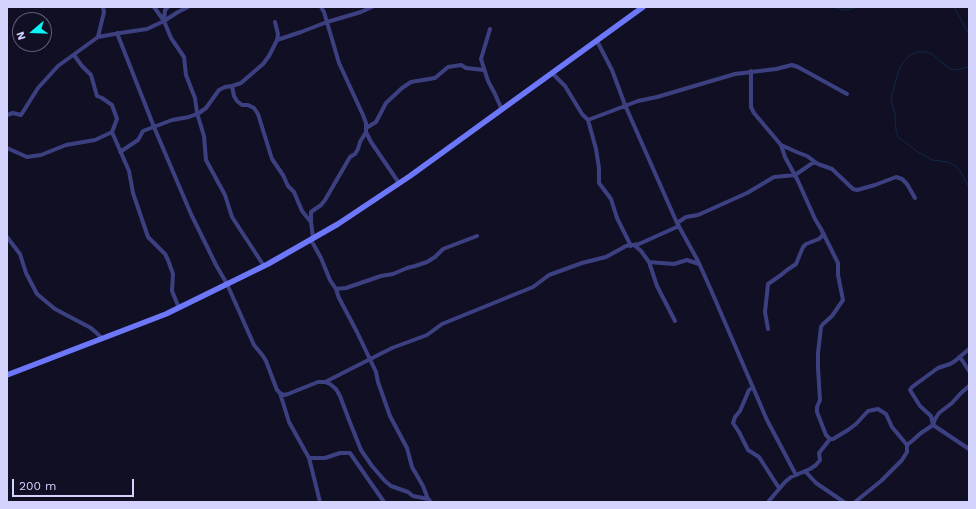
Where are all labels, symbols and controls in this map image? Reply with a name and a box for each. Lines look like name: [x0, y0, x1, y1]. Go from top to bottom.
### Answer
north arrow: [12, 12, 52, 52]
text: N: [14, 30, 29, 42]
scale bar: [14, 471, 136, 497]
text: 200 m: [19, 479, 56, 493]

